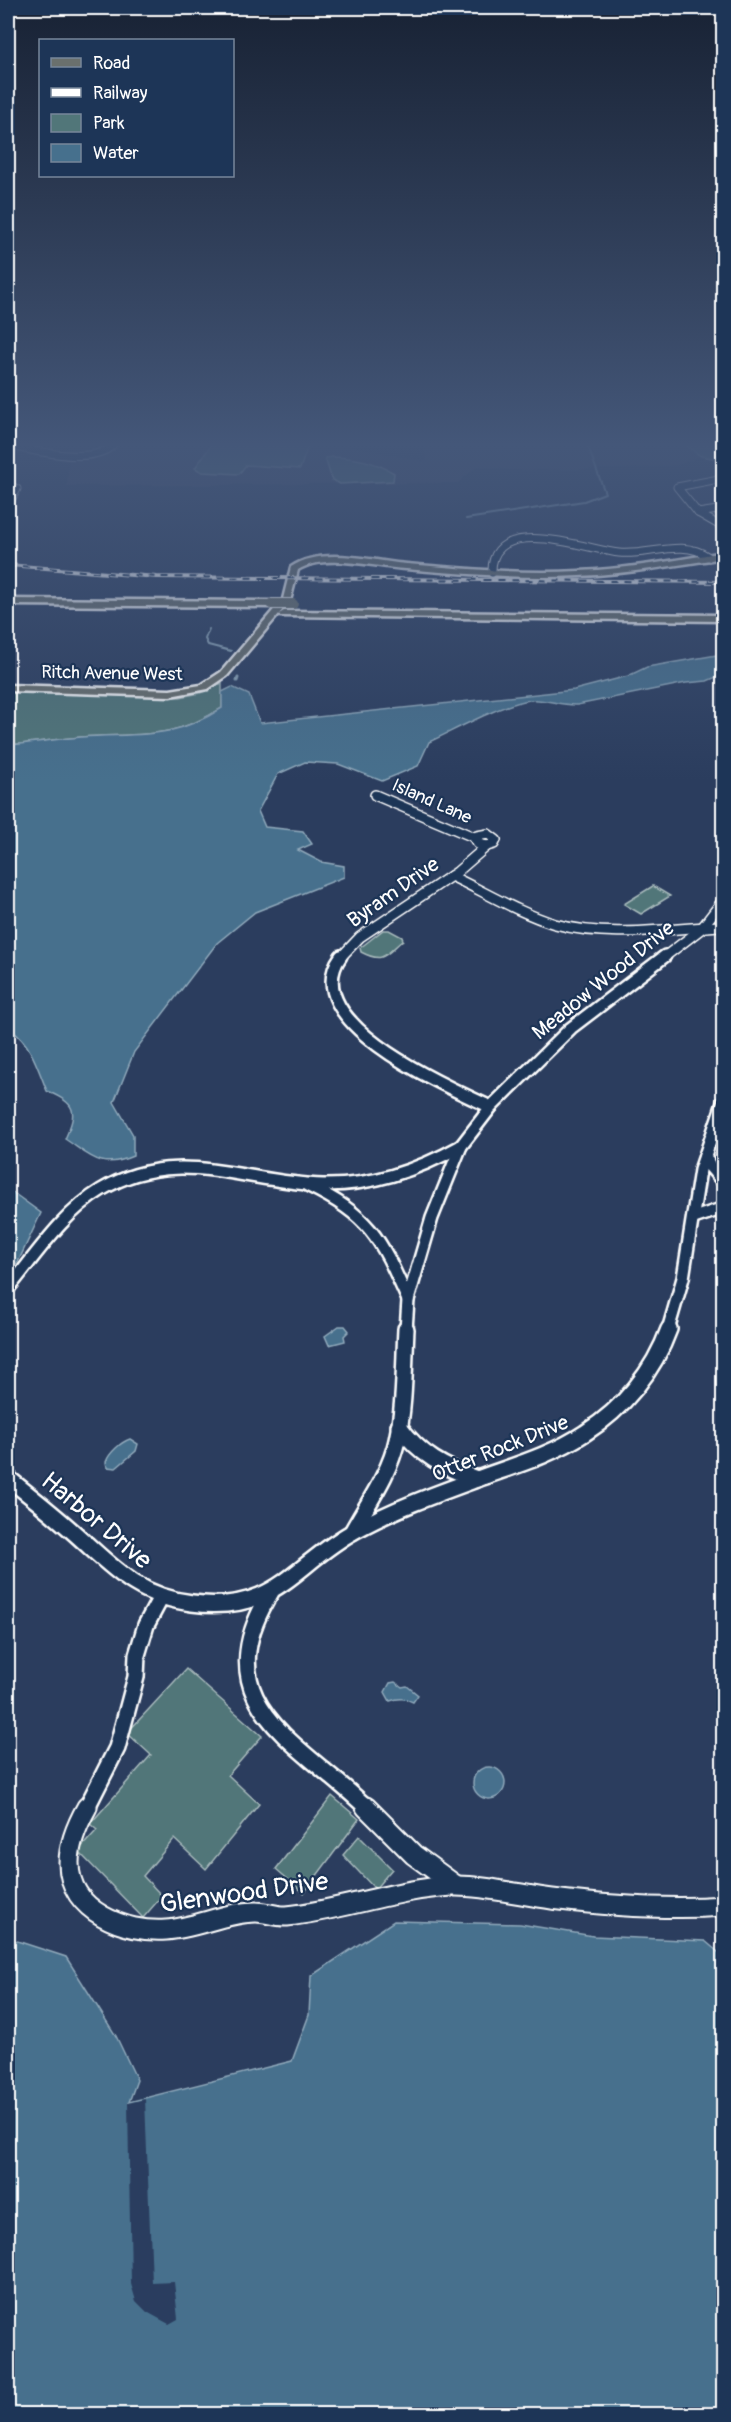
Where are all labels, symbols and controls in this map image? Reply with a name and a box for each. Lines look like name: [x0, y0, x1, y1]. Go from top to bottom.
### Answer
legend: [39, 39, 234, 177]
text: Road: [93, 52, 130, 75]
text: Railway: [93, 82, 148, 105]
text: Park: [93, 112, 125, 135]
text: Water: [93, 142, 139, 165]
street label: Ritch Avenue West: [41, 661, 184, 686]
street label: Island Lane: [388, 774, 475, 829]
street label: Byram Drive: [342, 851, 445, 934]
street label: Meadow Wood Drive: [527, 914, 680, 1046]
street label: Otter Rock Drive: [428, 1409, 573, 1488]
street label: Harbor Drive: [34, 1465, 158, 1577]
street label: Glenwood Drive: [158, 1865, 331, 1921]

